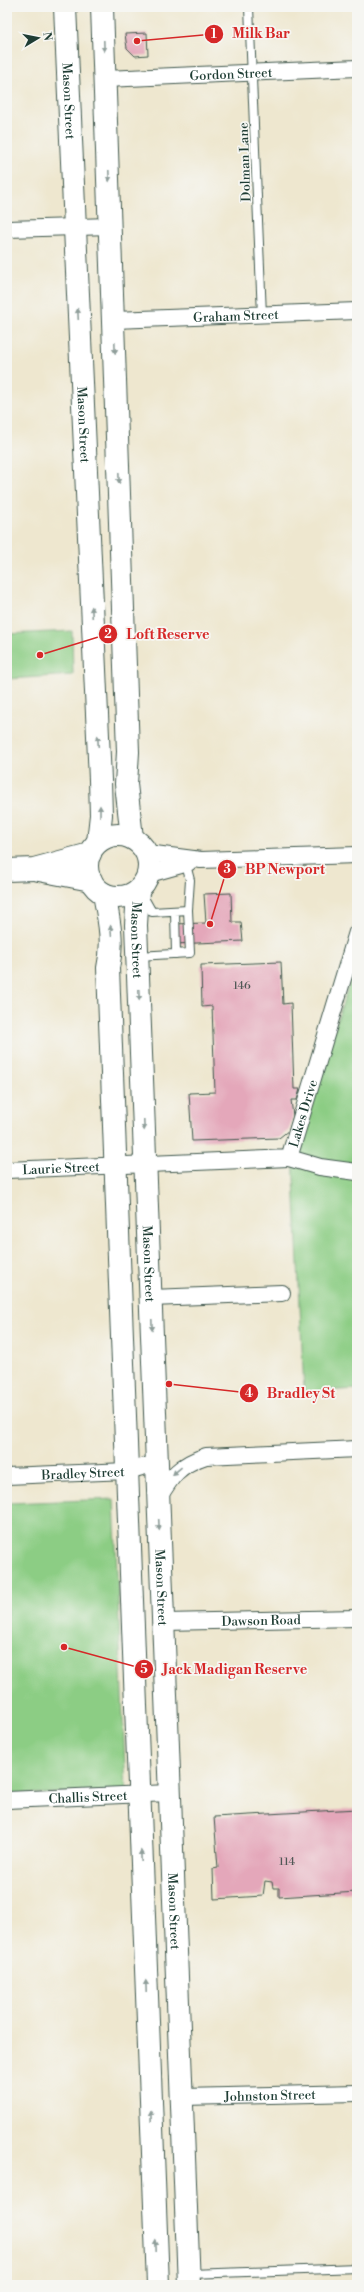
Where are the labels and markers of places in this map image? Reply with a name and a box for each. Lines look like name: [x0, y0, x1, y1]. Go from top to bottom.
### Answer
callout: Milk Bar: [204, 21, 298, 47]
callout: Loft Reserve: [98, 621, 217, 647]
callout: BP Newport: [217, 856, 333, 882]
callout: Bradley St: [239, 1380, 343, 1406]
callout: Jack Madigan Reserve: [134, 1656, 315, 1682]

